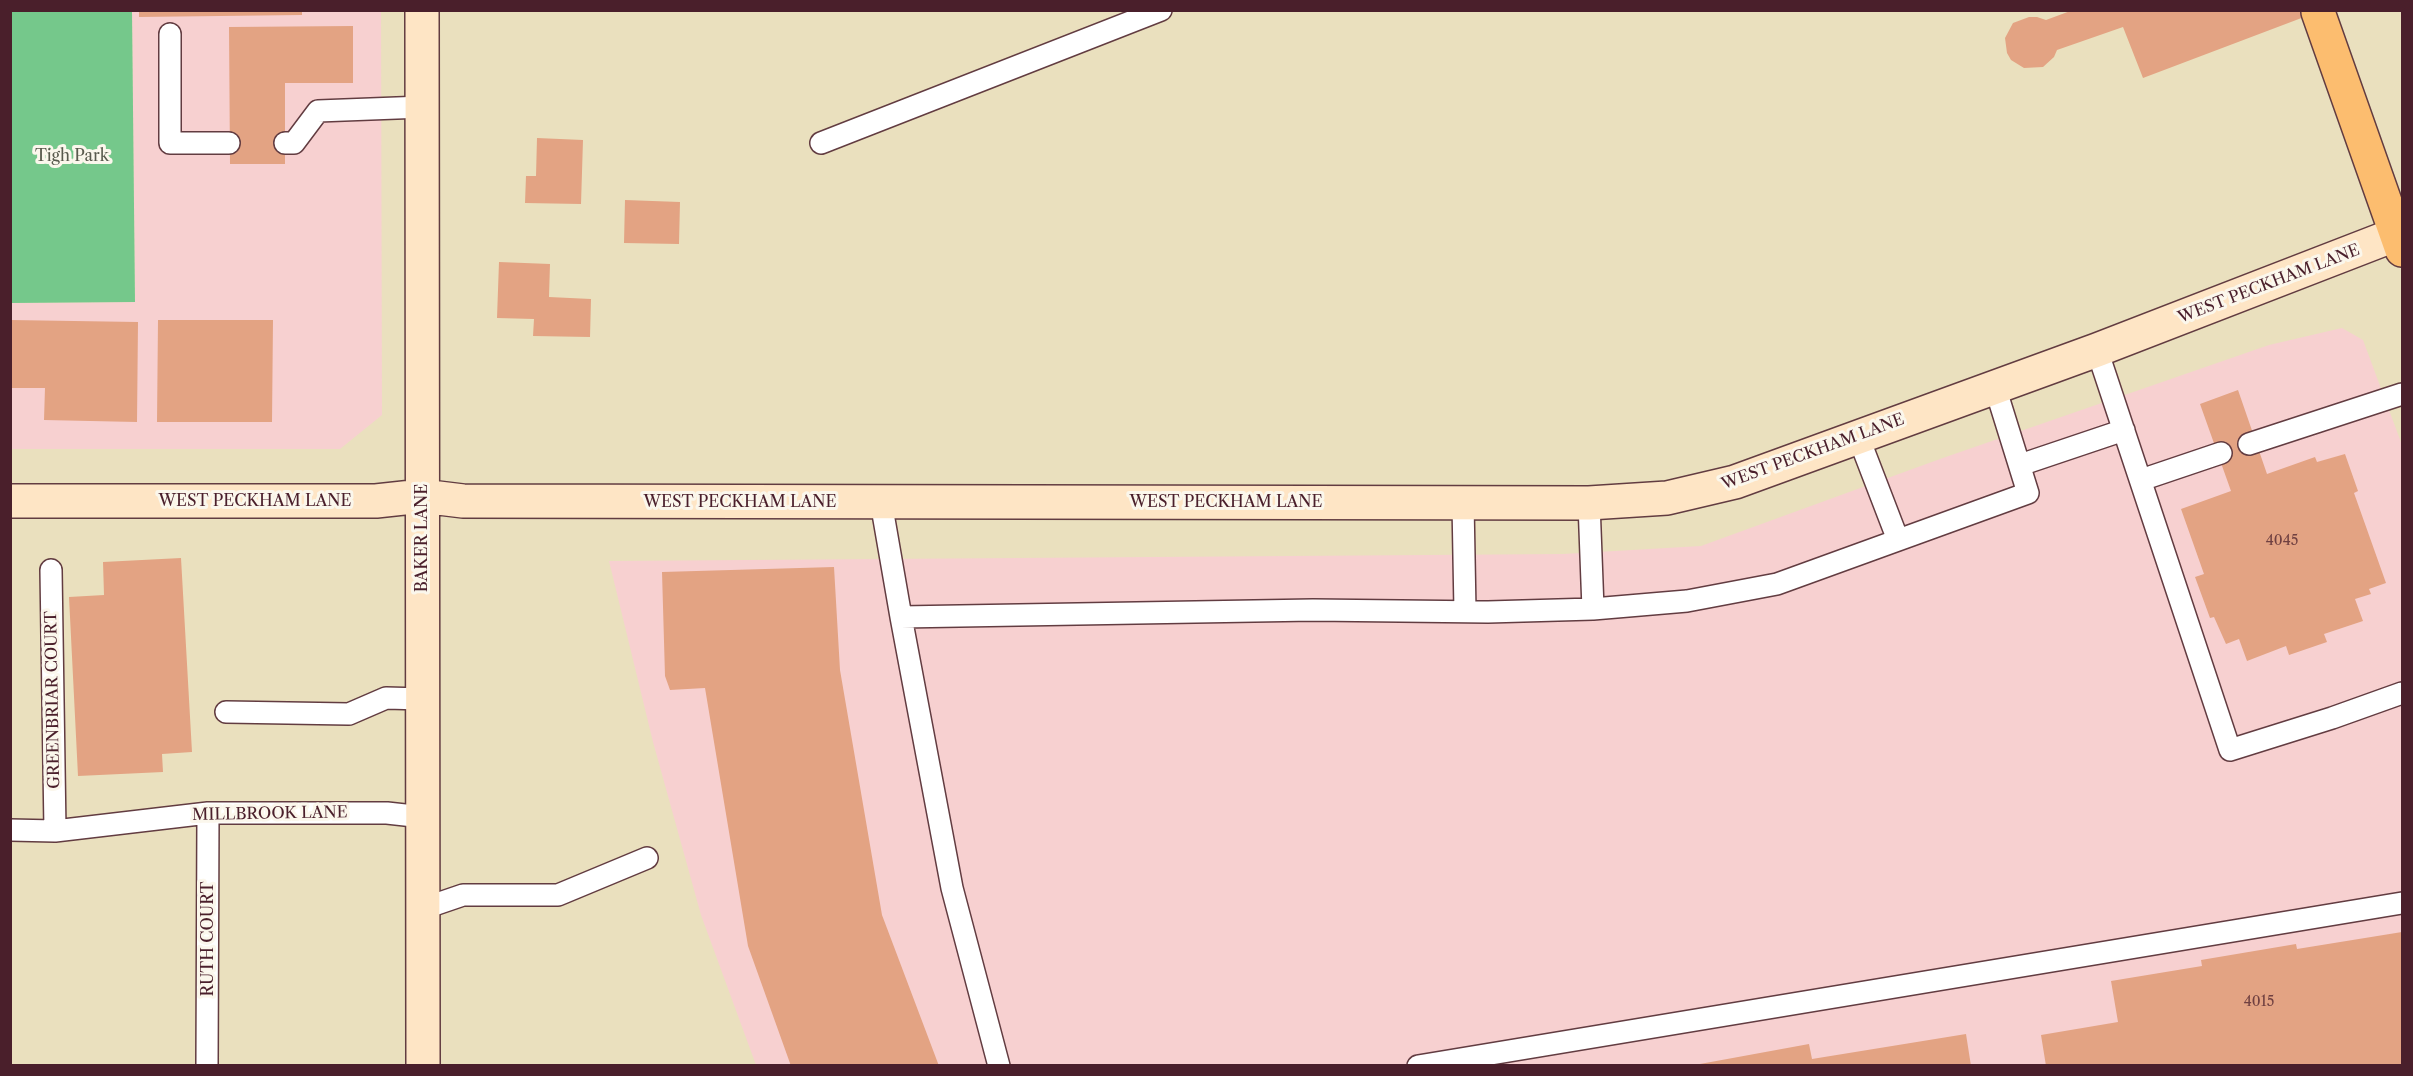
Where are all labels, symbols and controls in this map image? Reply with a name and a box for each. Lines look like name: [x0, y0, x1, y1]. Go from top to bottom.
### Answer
park label: Tigh Park: [35, 146, 109, 166]
street label: WEST PECKHAM LANE: [2175, 240, 2363, 328]
street label: WEST PECKHAM LANE: [1719, 410, 1907, 494]
street label: BAKER LANE: [412, 484, 432, 592]
street label: WEST PECKHAM LANE: [158, 491, 352, 511]
street label: WEST PECKHAM LANE: [643, 492, 837, 512]
street label: WEST PECKHAM LANE: [1129, 492, 1323, 512]
house number: 4045: [2266, 533, 2298, 549]
street label: GREENBRIAR COURT: [42, 611, 64, 789]
street label: MILLBROOK LANE: [192, 803, 348, 825]
street label: RUTH COURT: [198, 881, 218, 997]
house number: 4015: [2244, 994, 2274, 1010]

